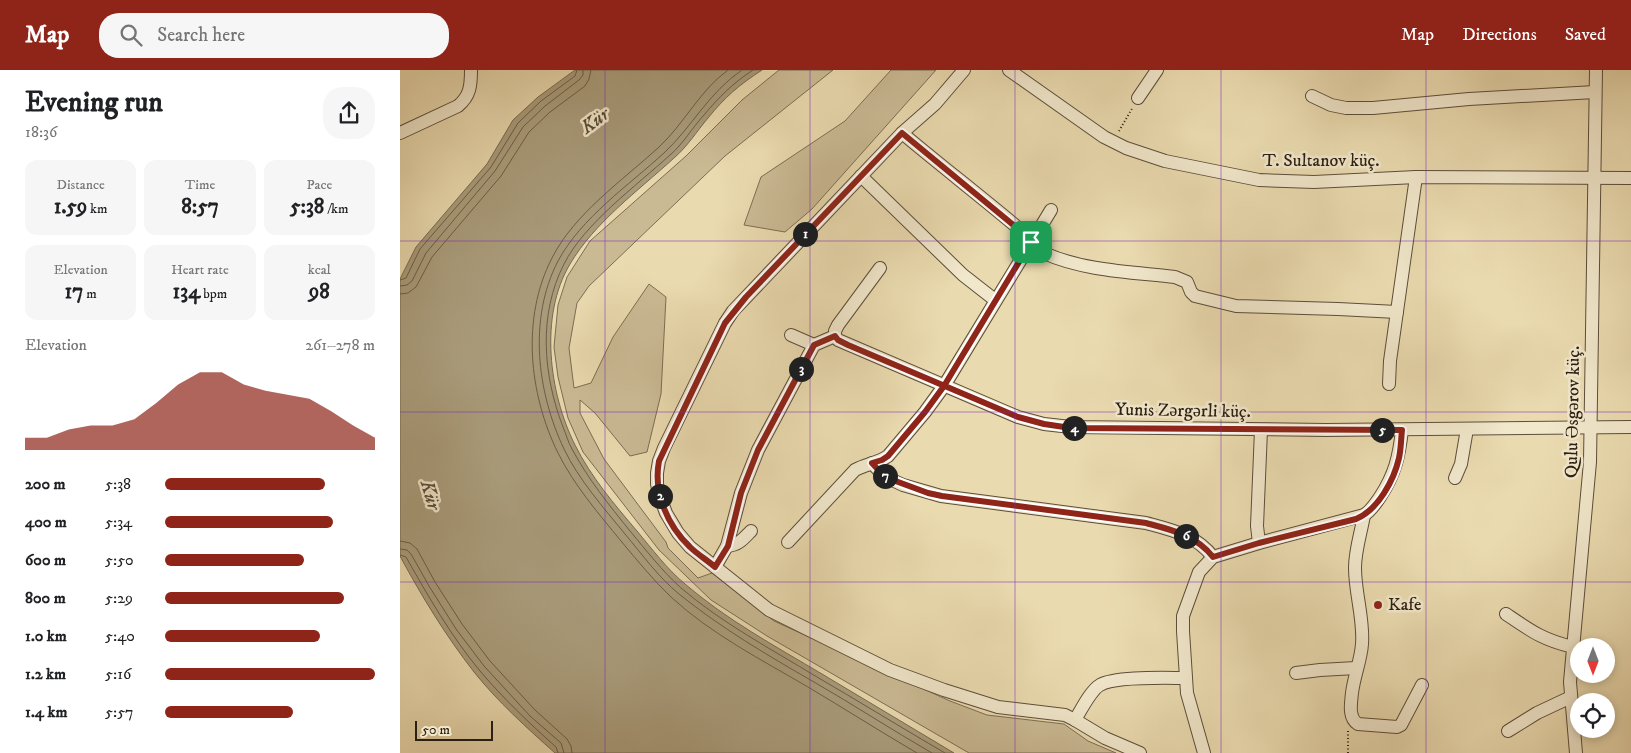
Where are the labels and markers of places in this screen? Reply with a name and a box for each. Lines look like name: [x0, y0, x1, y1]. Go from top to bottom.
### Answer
pin: [1010, 221, 1052, 263]
pin: 1: [792, 222, 818, 246]
pin: 3: [788, 356, 814, 382]
pin: 4: [1062, 416, 1086, 440]
pin: 5: [1370, 418, 1394, 442]
pin: 7: [872, 464, 898, 488]
pin: 2: [648, 484, 672, 508]
pin: 6: [1174, 524, 1198, 548]
place label: Kafe: [1388, 594, 1421, 616]
marker: Kafe: [1372, 599, 1384, 611]

